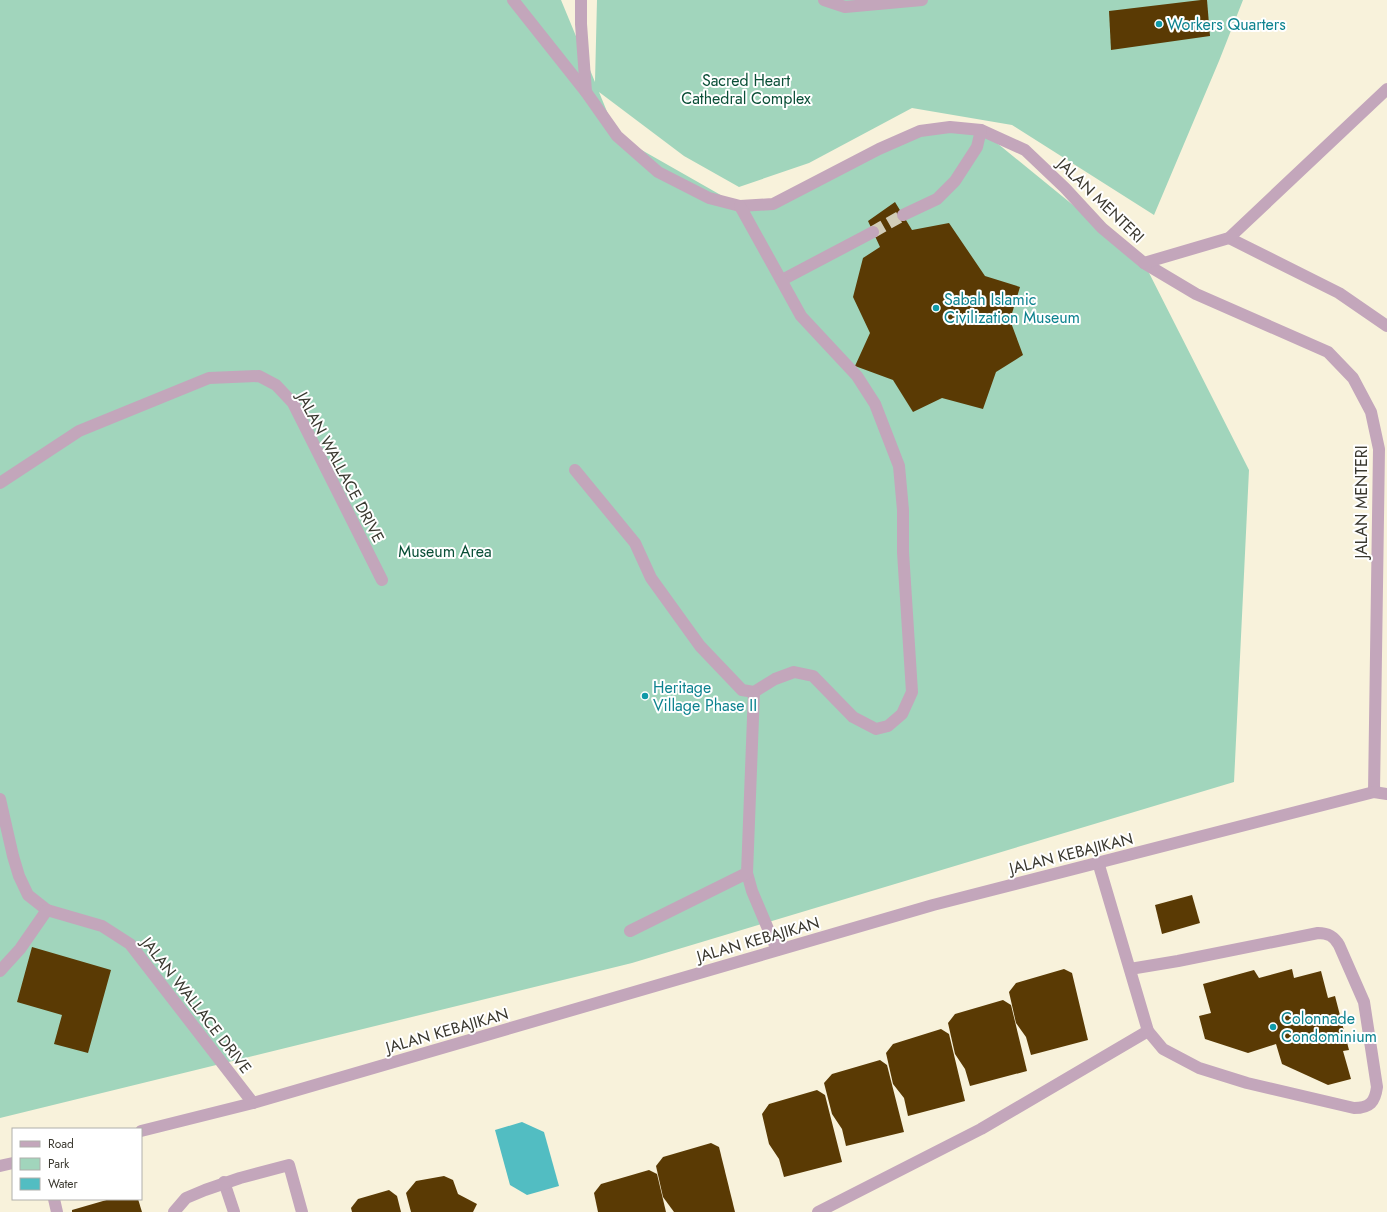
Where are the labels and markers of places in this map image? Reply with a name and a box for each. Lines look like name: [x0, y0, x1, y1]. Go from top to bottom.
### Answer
place label: Workers Quarters: [1167, 13, 1286, 36]
marker: Workers Quarters: [1154, 19, 1164, 29]
place label: Sabah Islamic Civilization Museum: [944, 288, 1080, 329]
marker: Sabah Islamic Civilization Museum: [931, 303, 941, 313]
place label: Heritage Village Phase II: [653, 676, 757, 717]
marker: Heritage Village Phase II: [640, 691, 650, 701]
place label: Colonnade Condominium: [1281, 1007, 1377, 1048]
marker: Colonnade Condominium: [1268, 1022, 1278, 1032]

